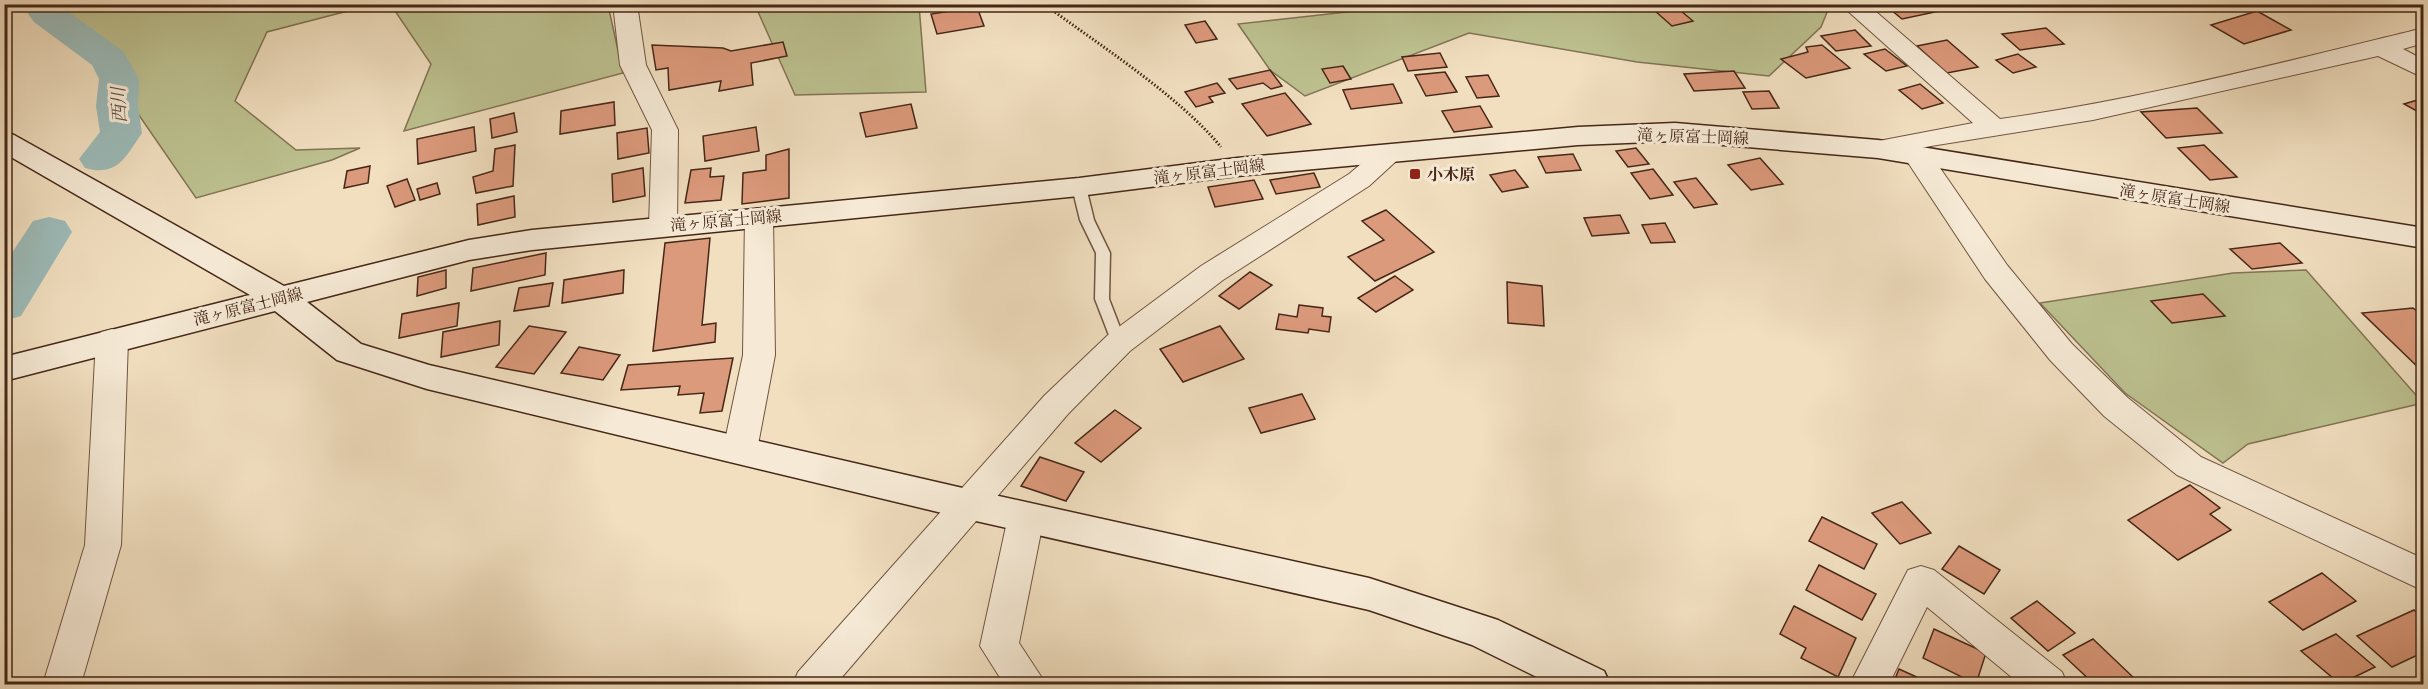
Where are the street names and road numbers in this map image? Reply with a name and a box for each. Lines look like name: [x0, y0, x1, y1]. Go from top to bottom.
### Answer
street label: 滝ヶ原富士岡線: [1637, 124, 1749, 150]
street label: 滝ヶ原富士岡線: [1152, 154, 1266, 190]
street label: 滝ヶ原富士岡線: [2118, 179, 2232, 219]
street label: 滝ヶ原富士岡線: [669, 205, 783, 237]
street label: 滝ヶ原富士岡線: [191, 283, 305, 331]

